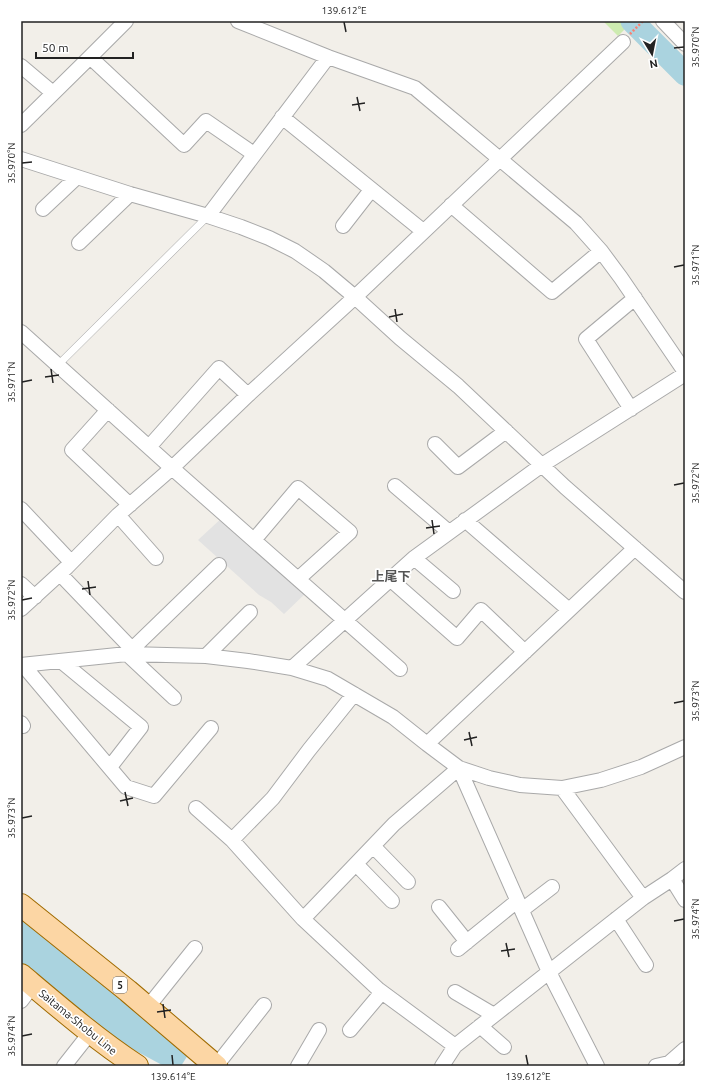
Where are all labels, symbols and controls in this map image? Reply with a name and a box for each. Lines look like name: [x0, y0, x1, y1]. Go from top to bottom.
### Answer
text: 139.612°E: [321, 5, 367, 16]
text: 35.970°N: [690, 26, 701, 68]
scale bar: [36, 34, 133, 60]
north arrow: [632, 34, 672, 74]
text: 50 m: [42, 41, 69, 54]
text: N: [649, 57, 659, 70]
text: 35.970°N: [6, 142, 17, 184]
text: 35.971°N: [690, 244, 701, 286]
text: 35.971°N: [6, 361, 17, 403]
text: 35.972°N: [690, 462, 701, 504]
district label: 上尾下: [371, 569, 411, 583]
text: 35.972°N: [6, 579, 17, 621]
text: 35.973°N: [690, 680, 701, 722]
text: 35.973°N: [6, 797, 17, 839]
text: 35.974°N: [690, 898, 701, 940]
road number: 5: [113, 977, 127, 993]
street label: Saitama-Shobu Line: [37, 987, 119, 1057]
text: 35.974°N: [6, 1015, 17, 1057]
text: 139.614°E: [150, 1071, 196, 1082]
text: 139.612°E: [505, 1071, 551, 1082]

